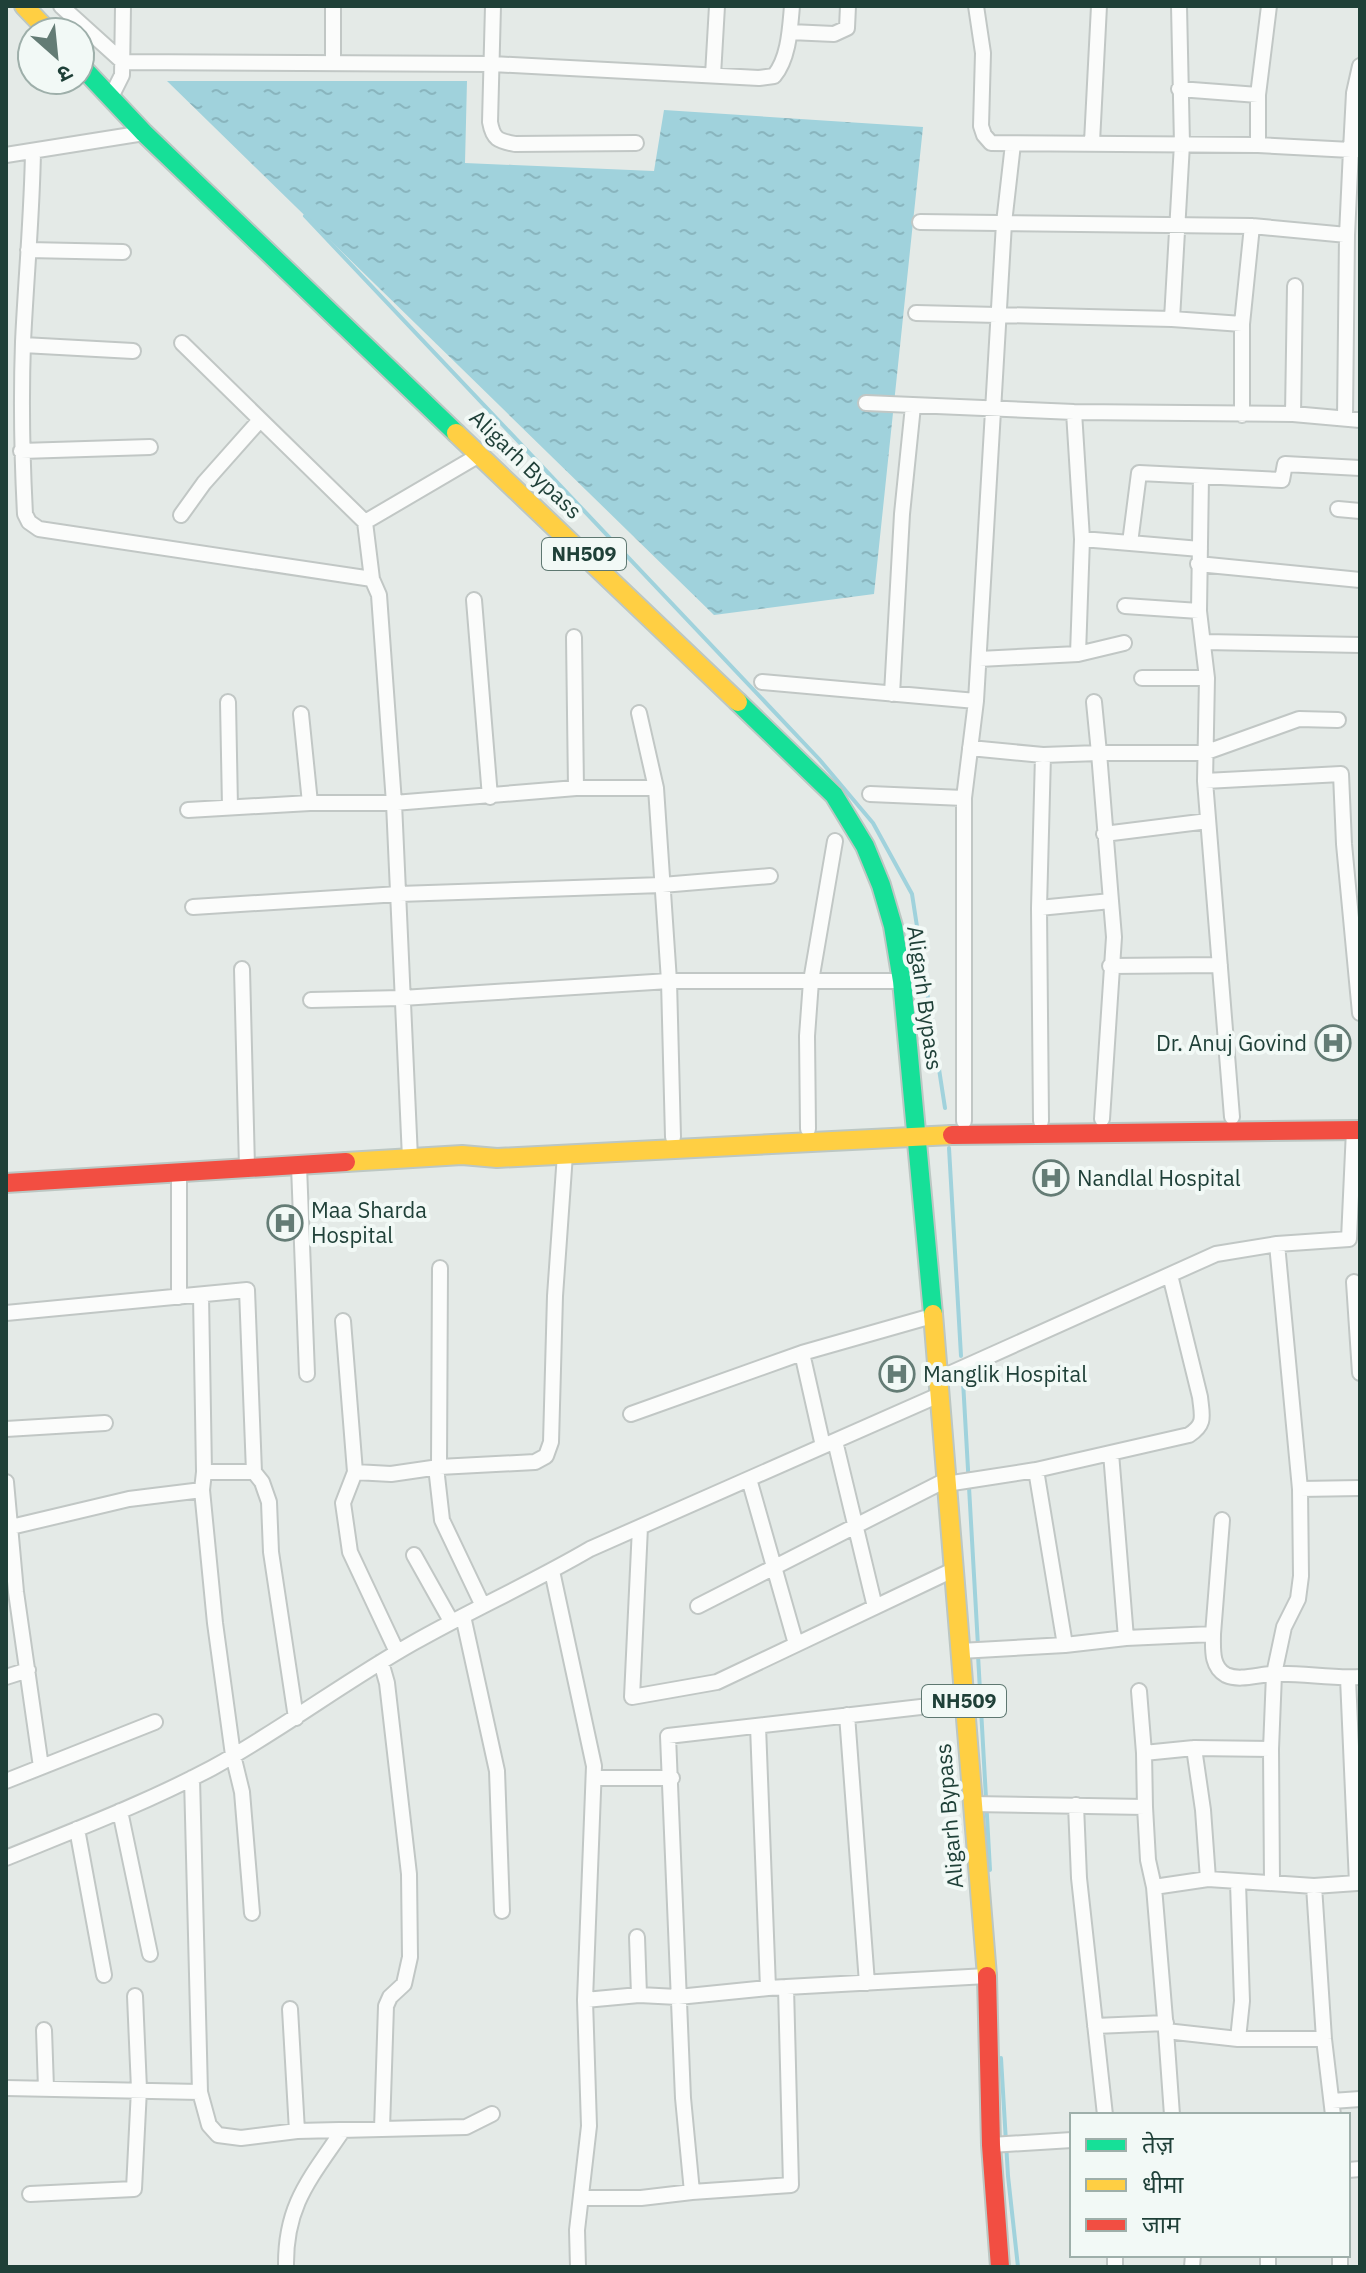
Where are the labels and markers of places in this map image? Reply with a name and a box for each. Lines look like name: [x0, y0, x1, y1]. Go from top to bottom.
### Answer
hospital icon: Dr. Anuj Govind: [1314, 1024, 1352, 1062]
place label: Dr. Anuj Govind: [1156, 1028, 1307, 1057]
hospital icon: Nandlal Hospital: [1032, 1159, 1070, 1197]
place label: Nandlal Hospital: [1077, 1163, 1241, 1192]
place label: Maa Sharda Hospital: [311, 1195, 427, 1249]
hospital icon: Maa Sharda Hospital: [266, 1204, 304, 1242]
hospital icon: Manglik Hospital: [878, 1355, 916, 1393]
place label: Manglik Hospital: [923, 1359, 1087, 1388]

